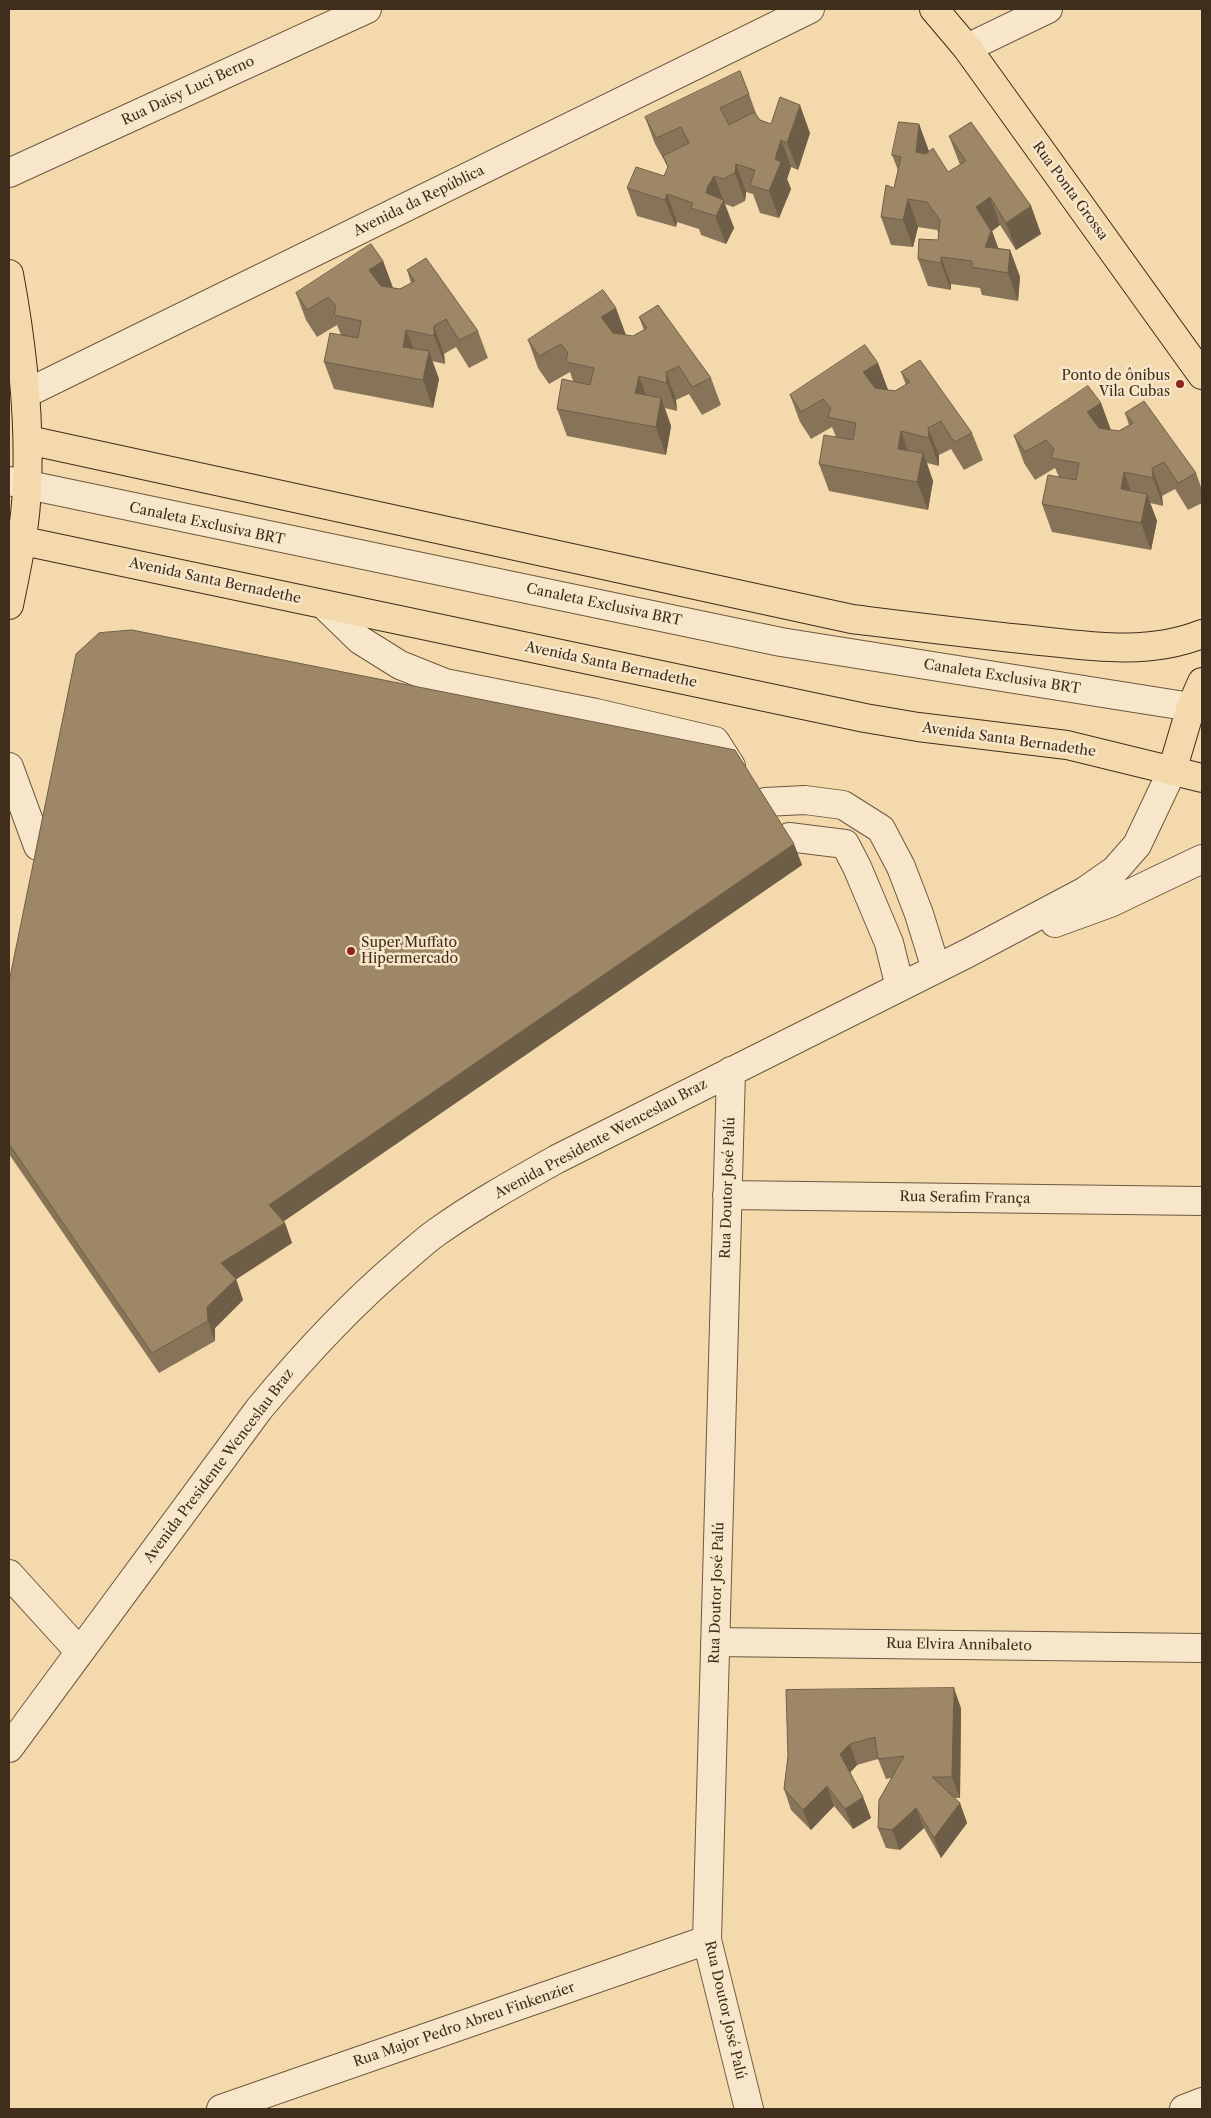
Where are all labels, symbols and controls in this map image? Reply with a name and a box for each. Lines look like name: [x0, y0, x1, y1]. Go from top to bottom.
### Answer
street label: Rua Daisy Luci Berno: [119, 53, 257, 129]
street label: Rua Ponta Grossa: [1029, 139, 1111, 243]
street label: Avenida da República: [351, 162, 487, 240]
place label: Ponto de ônibus Vila Cubas: [1062, 368, 1170, 401]
marker: Ponto de ônibus Vila Cubas: [1174, 378, 1186, 390]
street label: Canaleta Exclusiva BRT: [128, 499, 286, 549]
street label: Avenida Santa Bernadethe: [128, 555, 302, 607]
street label: Canaleta Exclusiva BRT: [525, 580, 683, 630]
street label: Avenida Santa Bernadethe: [524, 639, 698, 691]
street label: Canaleta Exclusiva BRT: [922, 656, 1082, 698]
street label: Avenida Santa Bernadethe: [921, 719, 1097, 761]
place label: Super Muffato Hipermercado: [361, 935, 458, 968]
marker: Super Muffato Hipermercado: [345, 945, 357, 957]
street label: Avenida Presidente Wenceslau Braz: [492, 1076, 710, 1202]
street label: Rua Doutor José Palú: [717, 1117, 739, 1259]
street label: Rua Serafim França: [899, 1188, 1031, 1208]
street label: Avenida Presidente Wenceslau Braz: [141, 1366, 297, 1566]
street label: Rua Doutor José Palú: [706, 1522, 728, 1664]
street label: Rua Elvira Annibaleto: [886, 1635, 1032, 1655]
street label: Rua Doutor José Palú: [701, 1939, 749, 2081]
street label: Rua Major Pedro Abreu Finkenzier: [351, 1979, 577, 2071]

